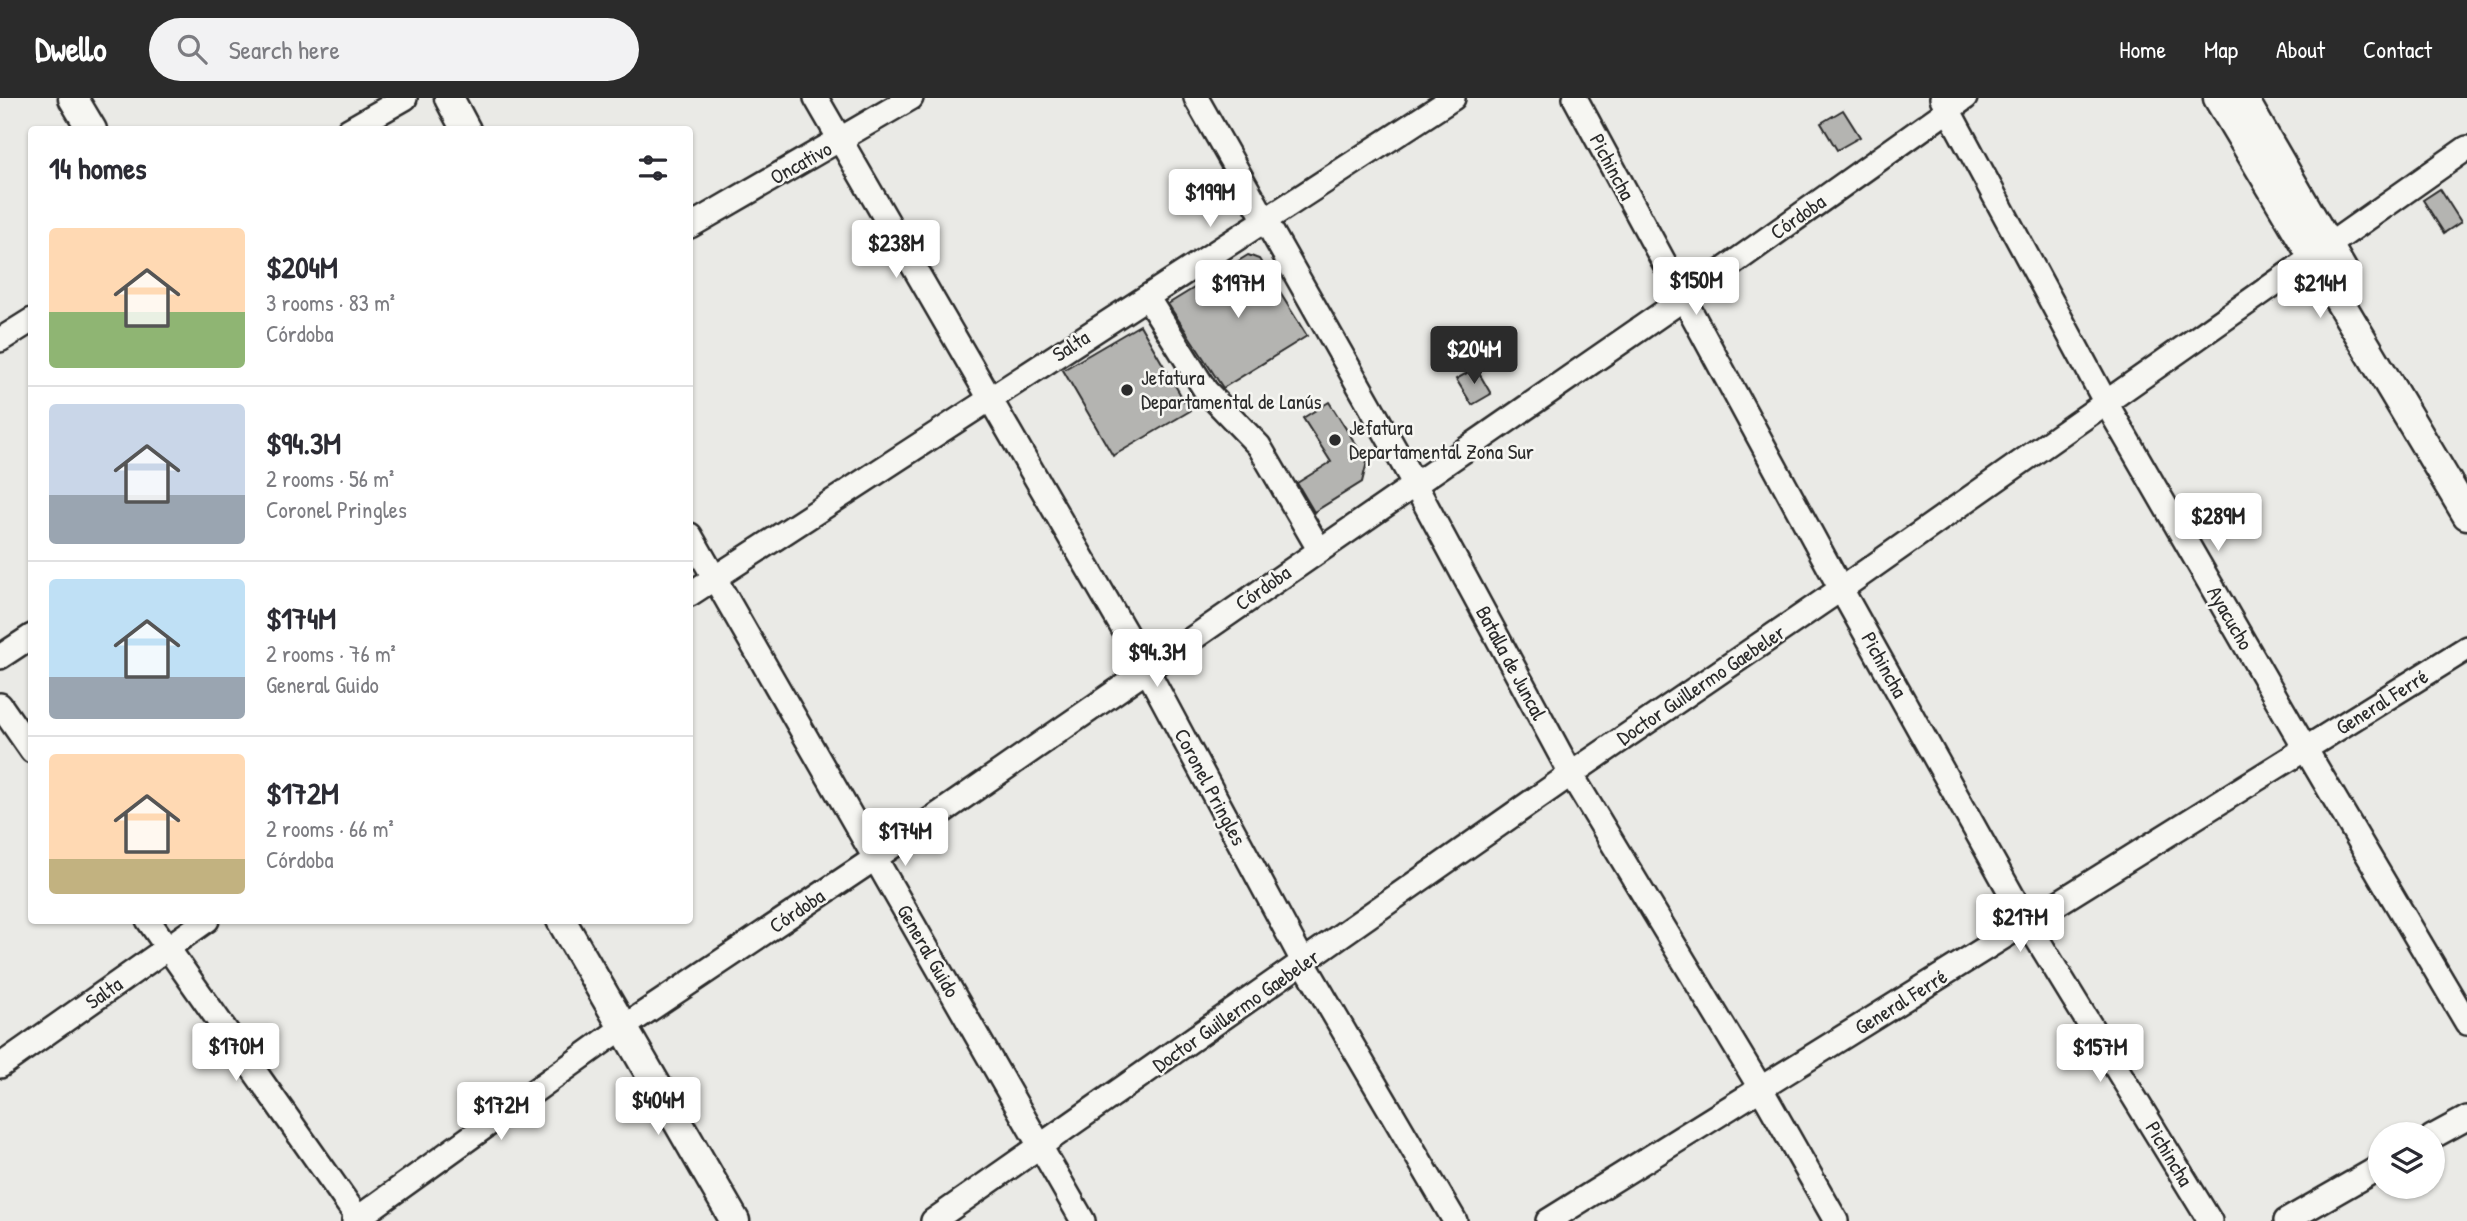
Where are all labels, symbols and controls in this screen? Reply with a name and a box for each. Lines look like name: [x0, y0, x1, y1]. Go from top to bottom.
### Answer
search box: [149, 18, 639, 81]
text: Dwello: [35, 27, 107, 71]
icon: search: [173, 30, 211, 68]
text: Search here: [229, 32, 340, 67]
text: Home: [2119, 33, 2166, 65]
text: Map: [2204, 33, 2238, 65]
text: About: [2276, 33, 2325, 65]
text: Contact: [2363, 33, 2432, 65]
street label: Pichincha: [1583, 129, 1642, 205]
street label: Oncativo: [765, 134, 837, 191]
text: 14 homes: [49, 148, 147, 188]
icon: filters: [634, 149, 672, 187]
pin: $199M: [1161, 170, 1259, 229]
text: $199M: [1185, 176, 1235, 207]
street label: Córdoba: [1764, 187, 1831, 246]
pin: $238M: [847, 220, 945, 280]
text: $238M: [868, 227, 924, 258]
text: $204M: [266, 247, 338, 287]
icon: home: [105, 256, 189, 340]
pin: $150M: [1647, 258, 1745, 317]
pin: $197M: [1189, 260, 1287, 320]
pin: $214M: [2271, 260, 2369, 320]
text: $150M: [1669, 264, 1723, 295]
text: $197M: [1211, 267, 1265, 298]
text: $214M: [2293, 267, 2347, 298]
text: 3 rooms · 83 m²: [266, 287, 395, 318]
text: Córdoba: [266, 318, 333, 349]
street label: Salta: [1047, 323, 1095, 368]
pin: $204M: [1425, 327, 1523, 386]
text: $204M: [1446, 333, 1502, 364]
place label: Jefatura Departamental de Lanús: [1141, 363, 1322, 416]
marker: Jefatura Departamental de Lanús: [1119, 382, 1135, 398]
place label: Jefatura Departamental Zona Sur: [1349, 413, 1534, 466]
text: $94.3M: [266, 423, 341, 463]
icon: home: [105, 432, 189, 516]
marker: Jefatura Departamental Zona Sur: [1327, 432, 1343, 448]
text: 2 rooms · 56 m²: [266, 463, 394, 494]
text: Coronel Pringles: [266, 494, 407, 525]
pin: $289M: [2169, 494, 2267, 553]
text: $289M: [2191, 500, 2245, 531]
street label: Córdoba: [1229, 558, 1296, 617]
street label: Ayacucho: [2201, 580, 2260, 655]
text: $174M: [266, 598, 336, 638]
street label: Batalla de Juncal: [1469, 601, 1554, 725]
icon: home: [105, 607, 189, 691]
street label: Doctor Guillermo Gaebeler: [1611, 617, 1791, 752]
street label: Pichincha: [1855, 627, 1914, 703]
pin: $94.3M: [1100, 630, 1214, 689]
text: $94.3M: [1128, 636, 1186, 667]
text: 2 rooms · 76 m²: [266, 638, 396, 669]
street label: General Ferré: [2330, 662, 2433, 741]
text: General Guido: [266, 669, 379, 700]
street label: Coronel Pringles: [1167, 723, 1253, 850]
text: $172M: [266, 773, 339, 813]
icon: home: [105, 782, 189, 866]
pin: $174M: [856, 808, 954, 868]
text: 2 rooms · 66 m²: [266, 813, 394, 844]
text: $174M: [878, 815, 932, 846]
text: Córdoba: [266, 844, 333, 875]
street label: Córdoba: [763, 881, 830, 940]
pin: $217M: [1971, 894, 2069, 954]
street label: General Guido: [890, 899, 967, 1003]
text: $217M: [1992, 901, 2048, 932]
street label: Doctor Guillermo Gaebeler: [1147, 942, 1325, 1079]
street label: General Ferré: [1849, 962, 1952, 1041]
street label: Salta: [79, 970, 128, 1016]
pin: $170M: [187, 1024, 285, 1083]
pin: $157M: [2051, 1024, 2149, 1084]
text: $170M: [208, 1030, 264, 1061]
text: $157M: [2073, 1031, 2127, 1062]
pin: $404M: [609, 1077, 707, 1137]
pin: $172M: [452, 1082, 550, 1142]
text: $404M: [632, 1084, 684, 1115]
text: $172M: [473, 1089, 529, 1120]
street label: Pichincha: [2139, 1116, 2200, 1192]
map controls: [2368, 1122, 2445, 1199]
button: layers: [2368, 1122, 2445, 1199]

